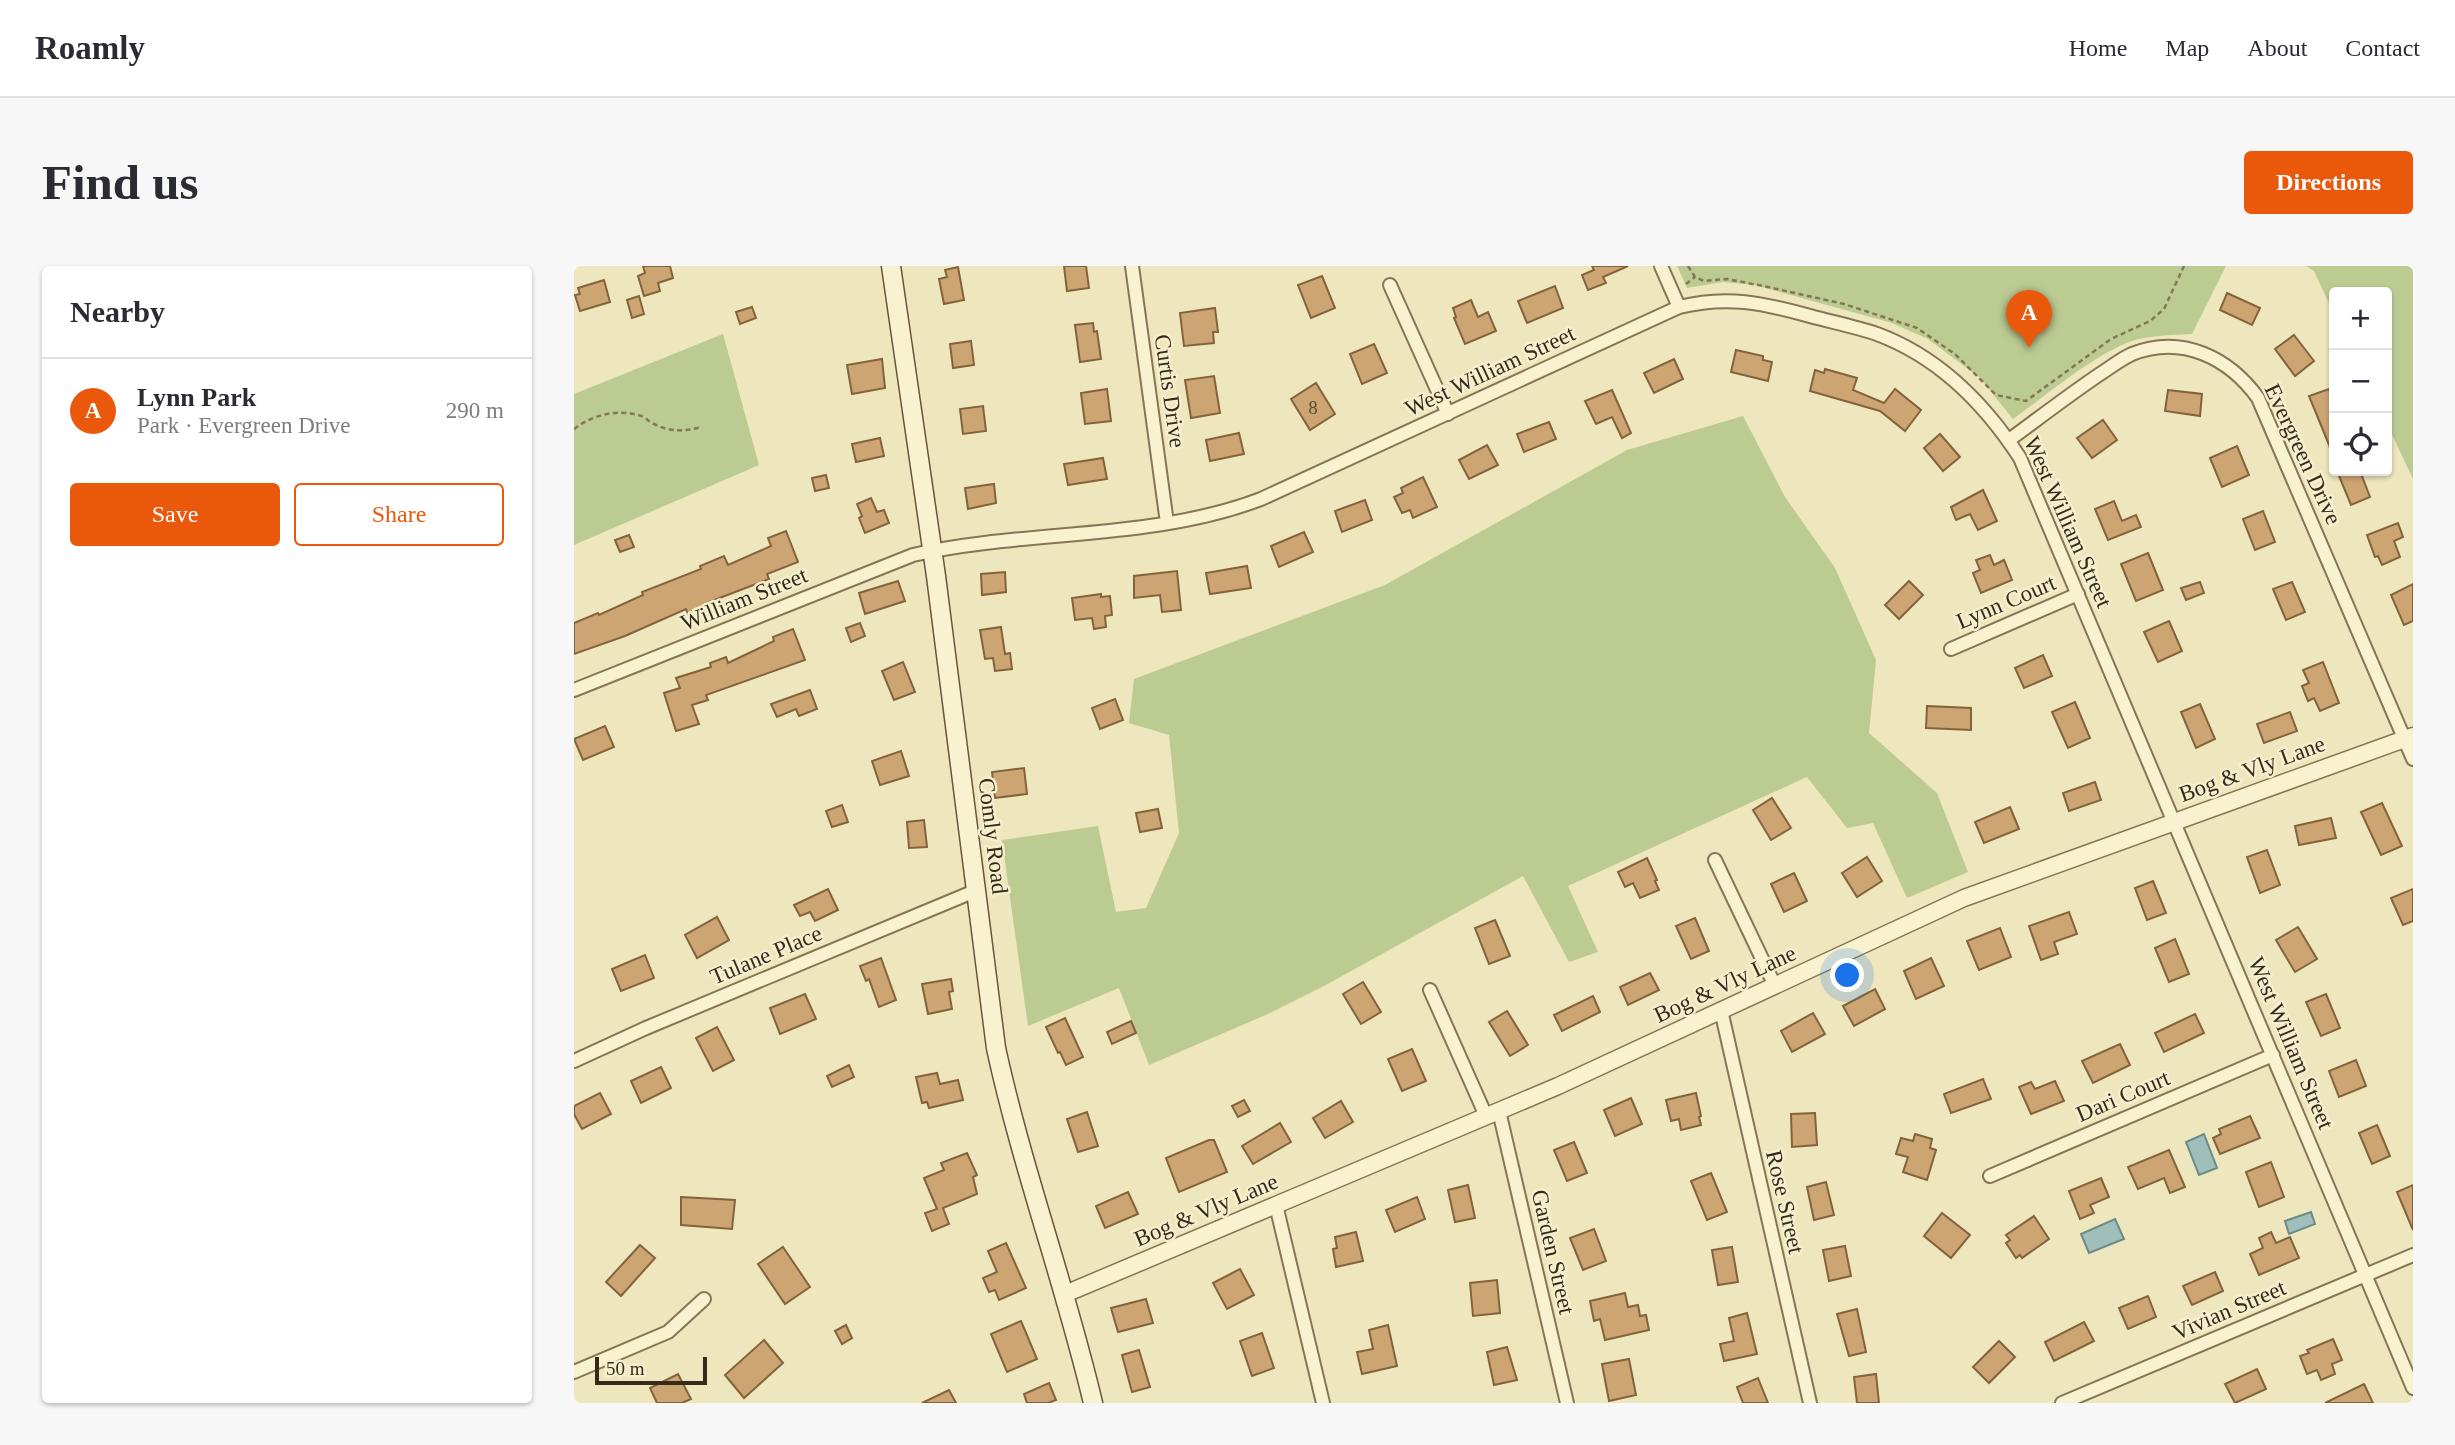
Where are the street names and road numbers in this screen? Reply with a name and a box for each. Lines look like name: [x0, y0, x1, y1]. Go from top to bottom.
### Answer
street label: West William Street: [1401, 320, 1579, 421]
street label: Curtis Drive: [1150, 333, 1190, 449]
street label: Evergreen Drive: [2260, 380, 2346, 528]
street label: West William Street: [2019, 433, 2117, 612]
street label: William Street: [677, 562, 811, 636]
street label: Lynn Court: [1953, 570, 2060, 634]
street label: Bog & Vly Lane: [2176, 731, 2328, 807]
street label: Comly Road: [973, 776, 1013, 896]
street label: Tulane Place: [707, 920, 825, 990]
street label: Bog & Vly Lane: [1650, 940, 1800, 1028]
street label: West William Street: [2243, 953, 2339, 1133]
street label: Dari Court: [2073, 1065, 2174, 1127]
street label: Rose Street: [1761, 1148, 1809, 1257]
street label: Bog & Vly Lane: [1130, 1168, 1282, 1252]
street label: Garden Street: [1527, 1187, 1580, 1317]
street label: Vivian Street: [2169, 1275, 2290, 1345]

